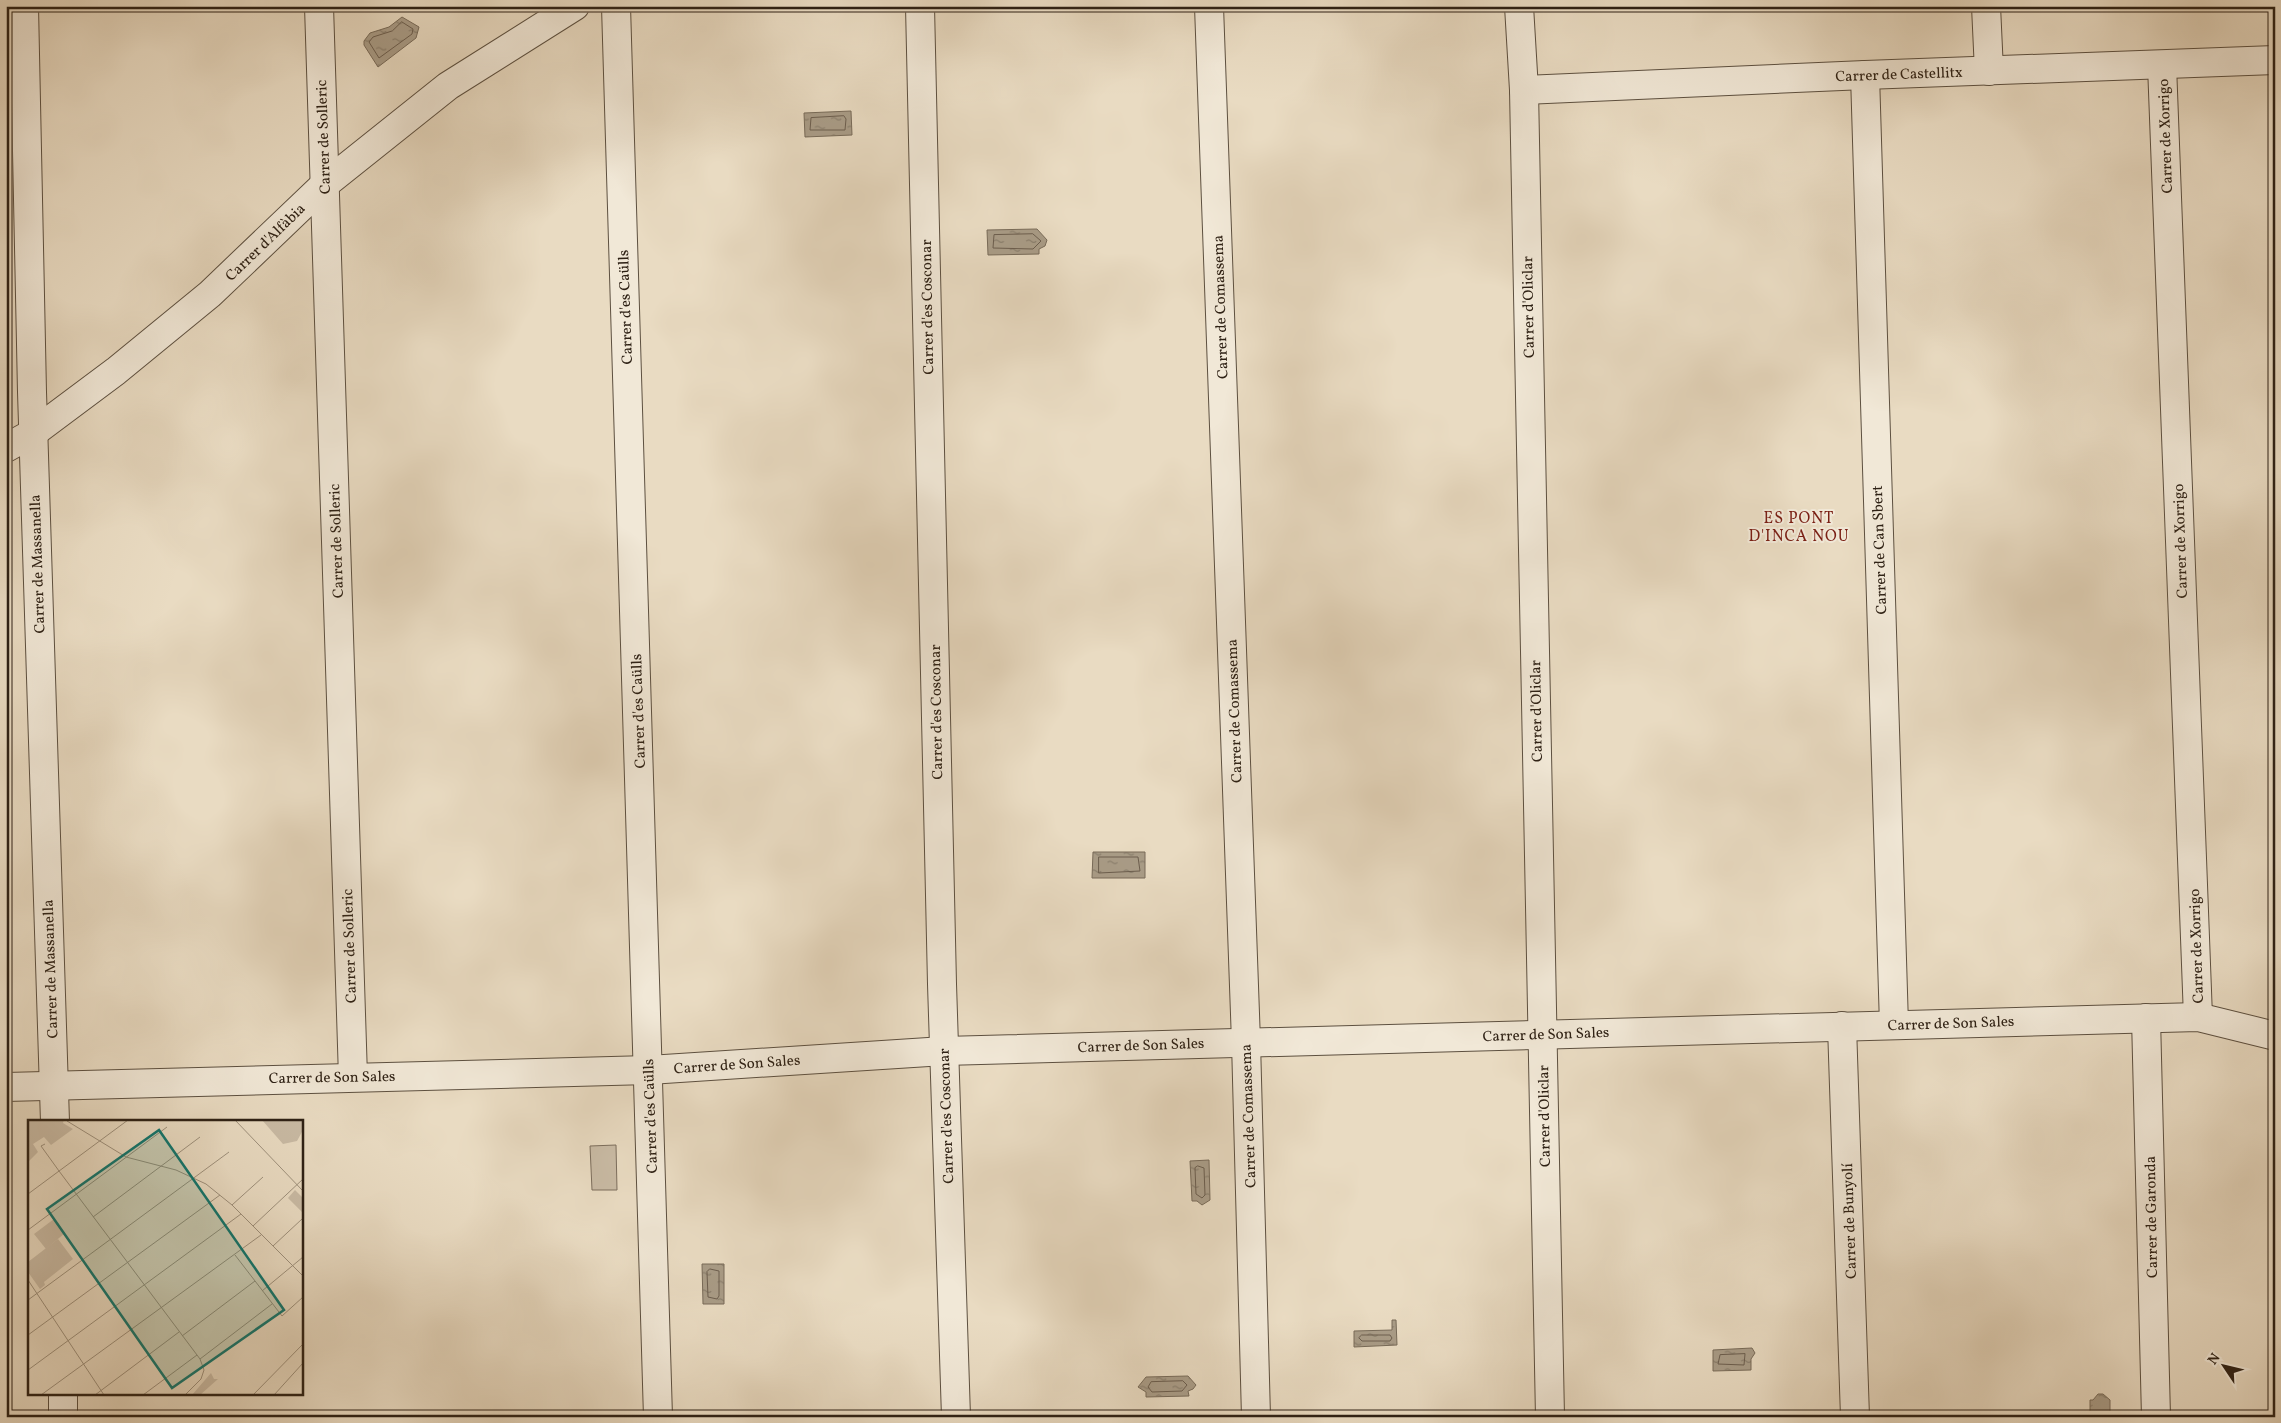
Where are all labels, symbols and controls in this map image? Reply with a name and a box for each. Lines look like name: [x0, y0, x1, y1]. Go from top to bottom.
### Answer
street label: Carrer de Castellitx: [1835, 63, 1963, 88]
street label: Carrer de Xorrigo: [2154, 78, 2179, 194]
street label: Carrer de Solleric: [312, 79, 337, 195]
street label: Carrer d'Alfàbia: [221, 199, 311, 287]
street label: Carrer de Comassema: [1208, 235, 1235, 379]
street label: Carrer d'es Cosconar: [917, 239, 940, 375]
street label: Carrer d'es Caülls: [614, 249, 639, 365]
street label: Carrer d'Oliclar: [1518, 256, 1541, 358]
street label: Carrer de Solleric: [325, 483, 350, 599]
street label: Carrer de Xorrigo: [2169, 483, 2194, 599]
street label: Carrer de Can Sbert: [1868, 485, 1893, 615]
street label: Carrer de Massanella: [26, 494, 51, 634]
district label: ES PONT D'INCA NOU: [1748, 508, 1850, 548]
street label: Carrer de Comassema: [1222, 639, 1249, 783]
street label: Carrer d'es Cosconar: [926, 644, 949, 780]
street label: Carrer d'es Caülls: [627, 653, 652, 769]
street label: Carrer d'Oliclar: [1526, 660, 1549, 762]
street label: Carrer de Solleric: [338, 888, 363, 1004]
street label: Carrer de Xorrigo: [2185, 888, 2210, 1004]
street label: Carrer de Massanella: [39, 899, 64, 1039]
street label: Carrer de Son Sales: [1887, 1012, 2015, 1037]
street label: Carrer de Son Sales: [1482, 1023, 1610, 1048]
street label: Carrer de Son Sales: [1077, 1034, 1205, 1059]
street label: Carrer de Comassema: [1236, 1044, 1263, 1188]
street label: Carrer d'es Cosconar: [935, 1048, 960, 1184]
street label: Carrer de Son Sales: [673, 1051, 801, 1080]
street label: Carrer d'es Caülls: [639, 1058, 664, 1174]
street label: Carrer d'Oliclar: [1534, 1065, 1557, 1167]
street label: Carrer de Son Sales: [268, 1067, 396, 1090]
inset map: [28, 1120, 302, 1396]
street label: Carrer de Garonda: [2141, 1156, 2164, 1278]
street label: Carrer de Bunyolí: [1838, 1162, 1863, 1279]
north arrow: [2198, 1340, 2248, 1390]
text: N: [2204, 1350, 2225, 1369]

